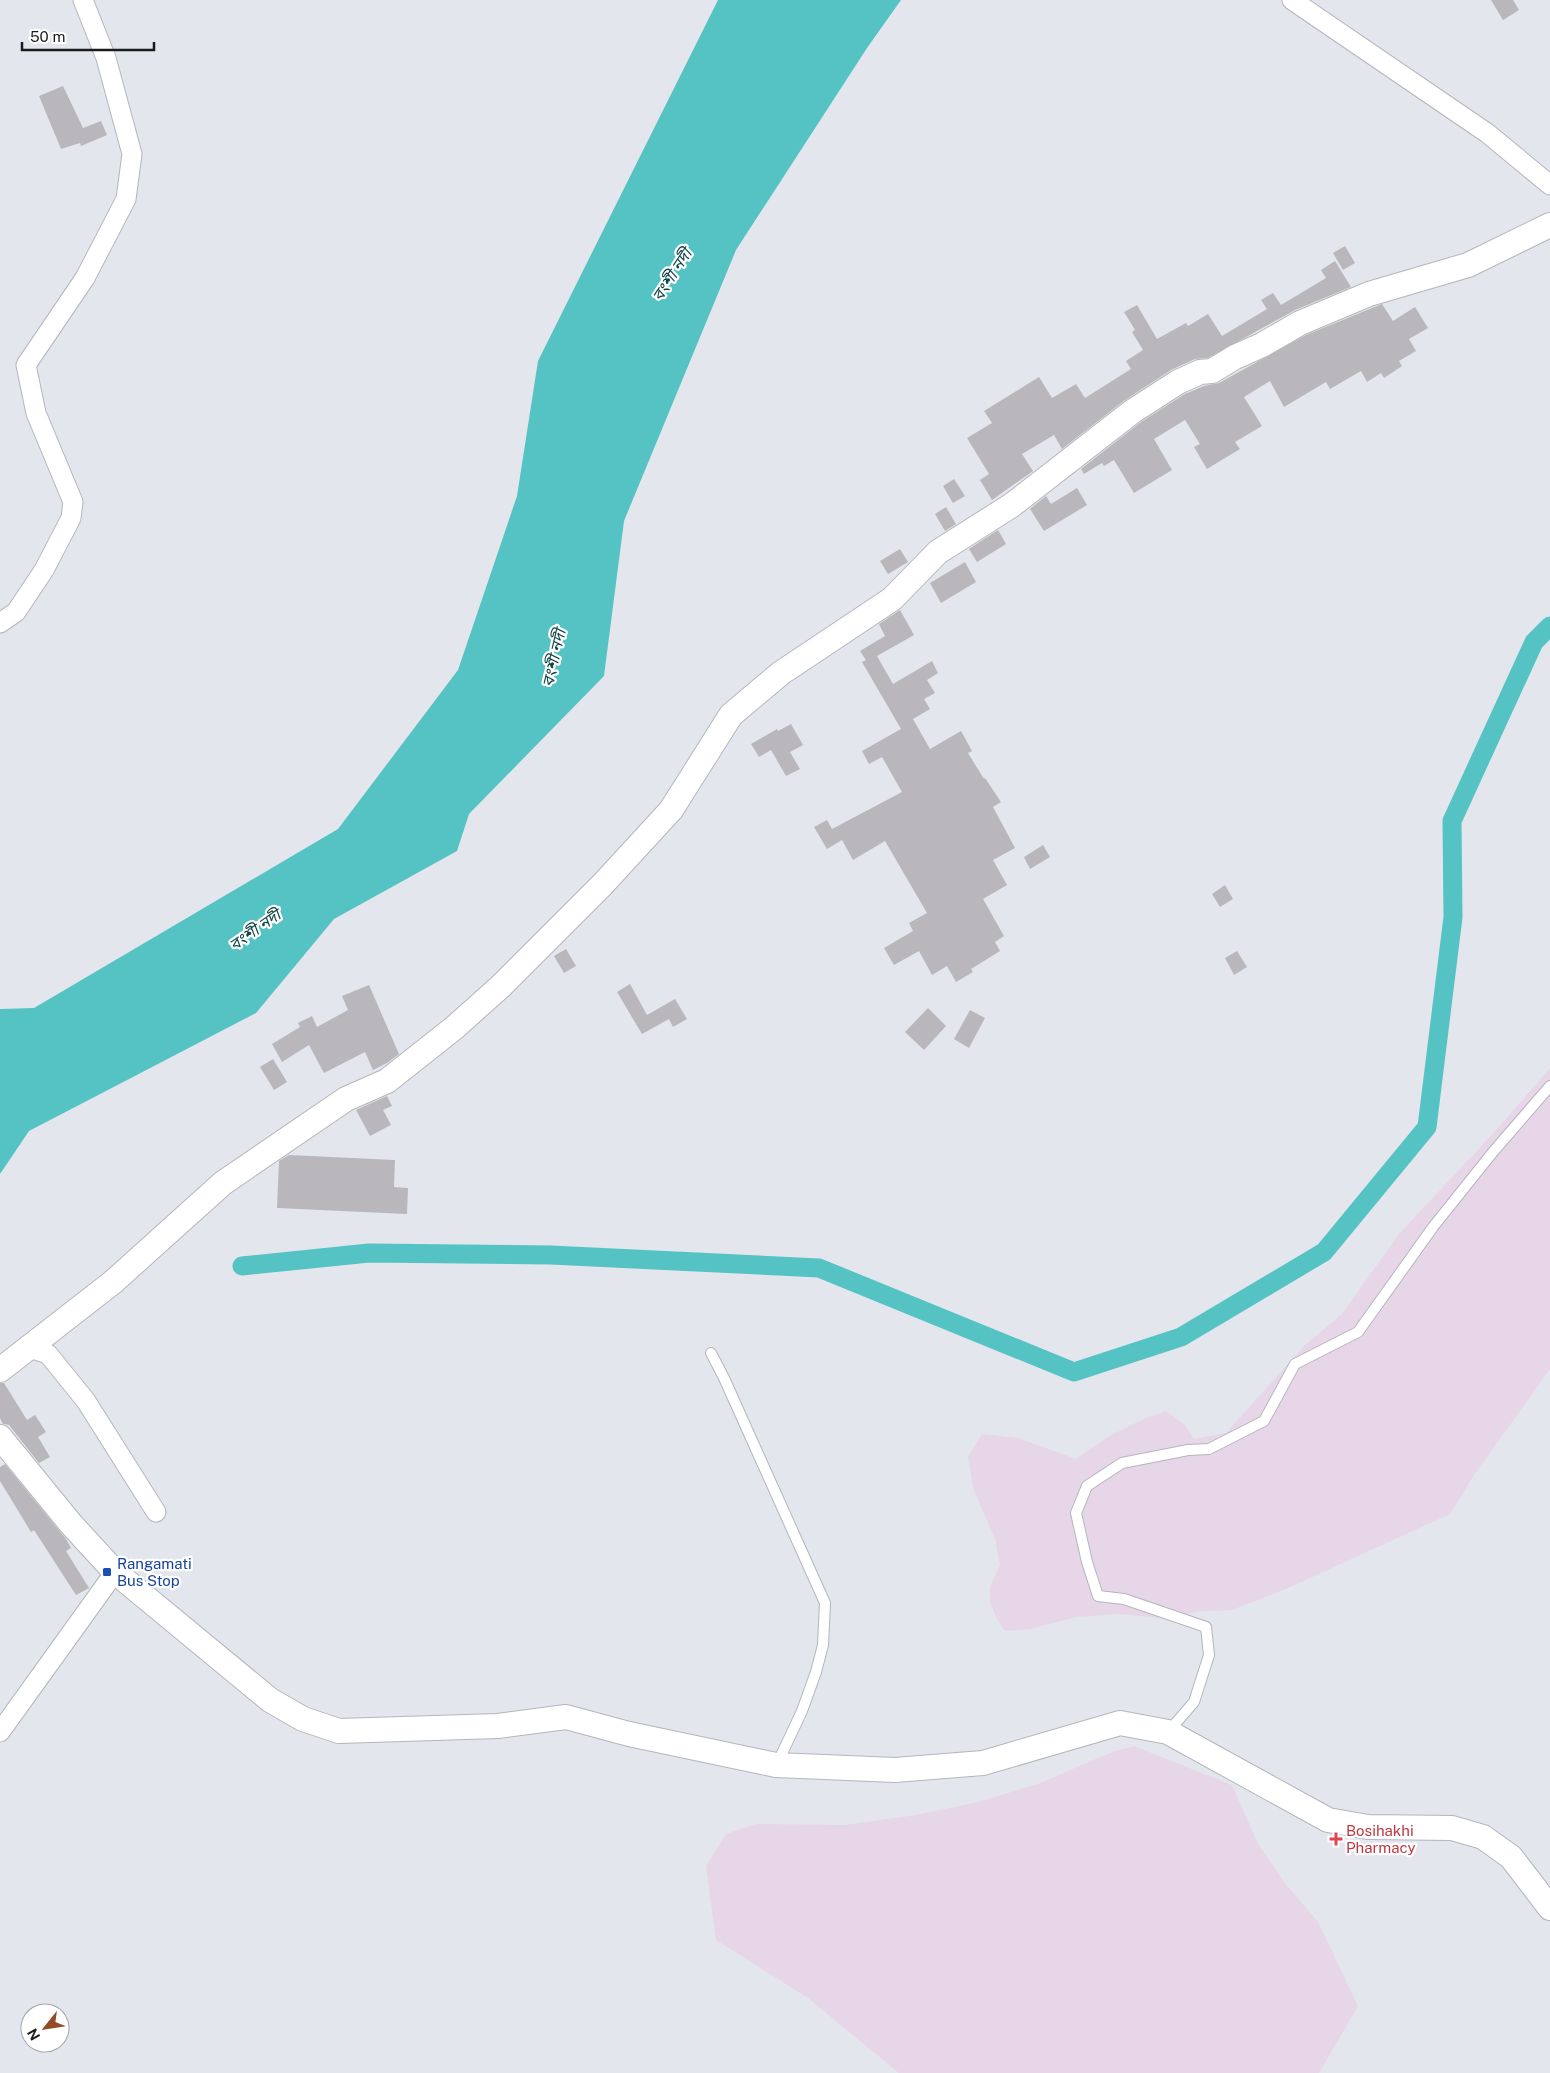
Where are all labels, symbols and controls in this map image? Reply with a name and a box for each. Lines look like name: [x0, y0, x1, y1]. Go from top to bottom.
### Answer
scale bar: [22, 20, 155, 52]
text: 50 m: [30, 28, 65, 45]
water label: বংশী নদী: [648, 243, 697, 305]
water label: বংশী নদী: [538, 625, 570, 689]
water label: বংশী নদী: [226, 904, 287, 955]
place label: Rangamati Bus Stop: [117, 1555, 192, 1589]
marker: Rangamati Bus Stop: [101, 1566, 113, 1578]
place label: Bosihakhi Pharmacy: [1346, 1822, 1416, 1856]
marker: Bosihakhi Pharmacy: [1330, 1833, 1342, 1845]
north arrow: [20, 2003, 70, 2053]
text: N: [24, 2026, 43, 2043]

